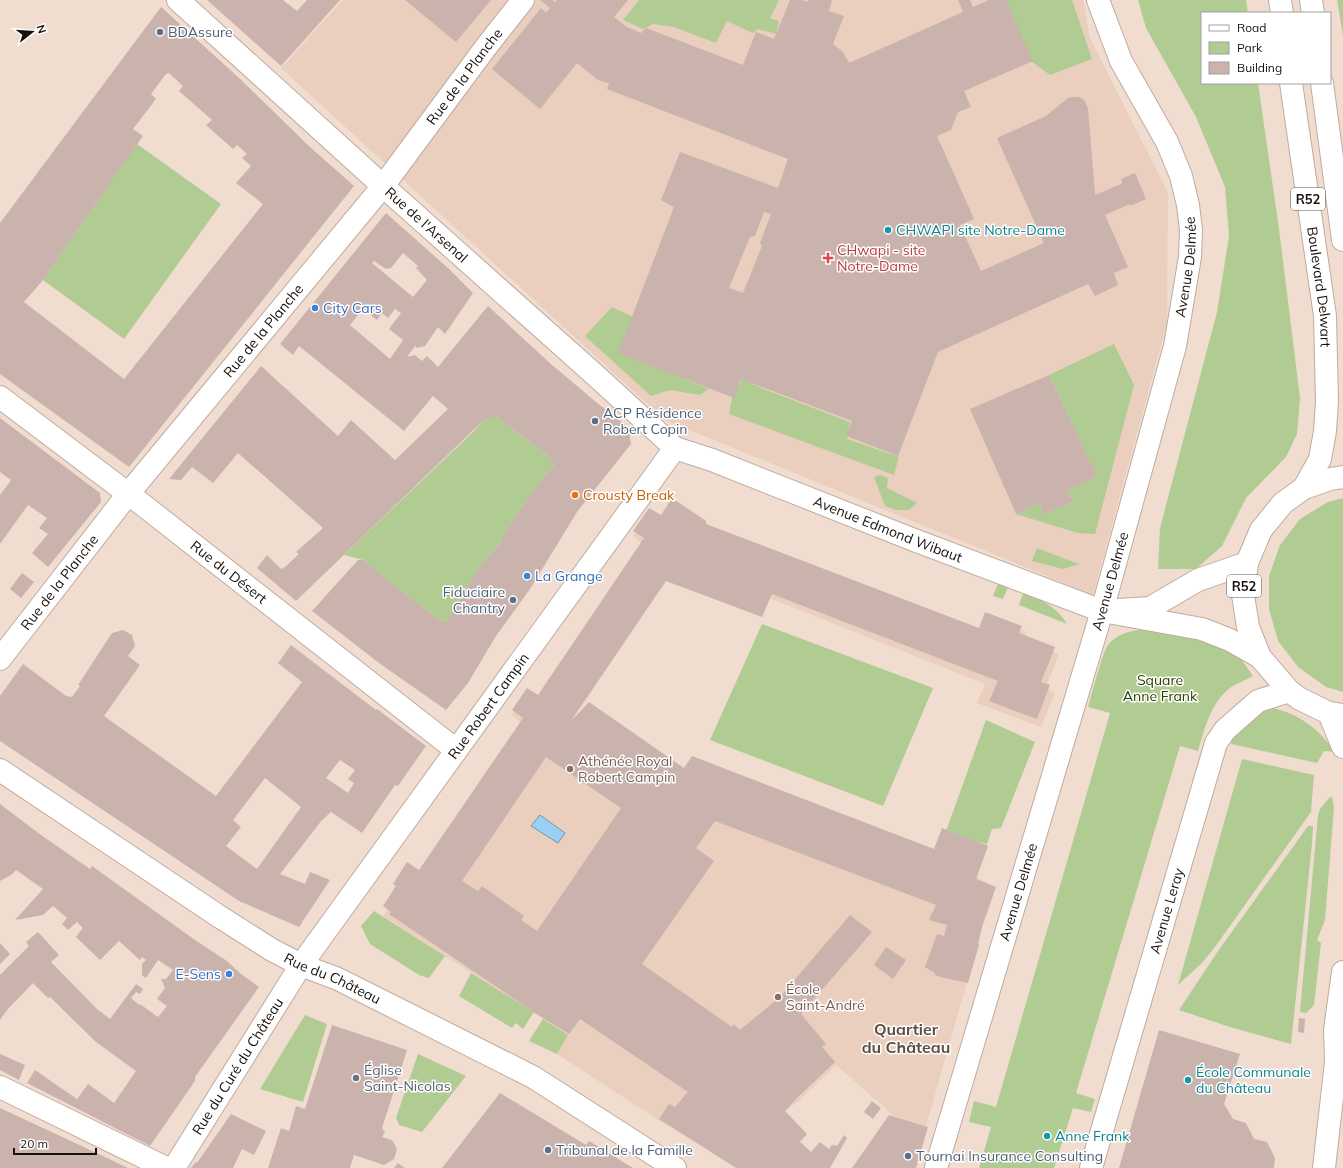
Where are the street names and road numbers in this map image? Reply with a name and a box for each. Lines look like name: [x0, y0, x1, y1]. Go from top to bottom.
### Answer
street label: Rue de la Planche: [422, 25, 506, 128]
street label: Rue de l'Arsenal: [381, 183, 472, 266]
road number: R52: [1291, 188, 1325, 210]
street label: Avenue Delmée: [1171, 216, 1200, 319]
street label: Boulevard Delwart: [1303, 225, 1335, 348]
street label: Rue de la Planche: [219, 280, 307, 381]
street label: Avenue Edmond Wibaut: [811, 492, 965, 566]
street label: Avenue Delmée: [1088, 530, 1132, 633]
street label: Rue de la Planche: [17, 531, 102, 634]
street label: Rue du Désert: [187, 537, 271, 608]
road number: R52: [1227, 575, 1261, 597]
street label: Rue Robert Campin: [444, 650, 533, 763]
street label: Avenue Delmée: [995, 841, 1041, 943]
street label: Avenue Leray: [1146, 865, 1188, 956]
street label: Rue du Château: [281, 949, 384, 1008]
street label: Rue du Curé du Château: [188, 994, 287, 1138]

